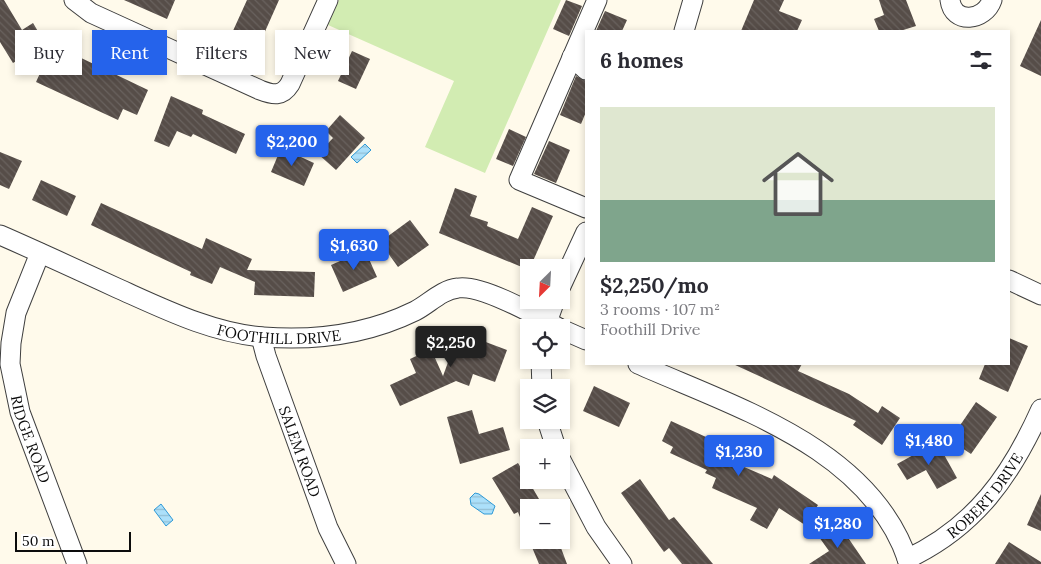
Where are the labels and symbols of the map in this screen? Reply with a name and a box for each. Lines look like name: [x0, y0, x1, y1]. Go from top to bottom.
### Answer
pin: $2,200: [251, 124, 333, 167]
pin: $1,630: [313, 228, 395, 271]
north arrow: [520, 259, 570, 309]
street label: FOOTHILL DRIVE: [215, 319, 342, 348]
pin: $2,250: [410, 326, 492, 368]
street label: RIDGE ROAD: [7, 393, 55, 486]
street label: SALEM ROAD: [275, 403, 325, 499]
pin: $1,480: [888, 424, 970, 466]
pin: $1,230: [698, 434, 780, 477]
street label: ROBERT DRIVE: [943, 449, 1027, 542]
pin: $1,280: [797, 506, 879, 549]
scale bar: [15, 529, 131, 552]

